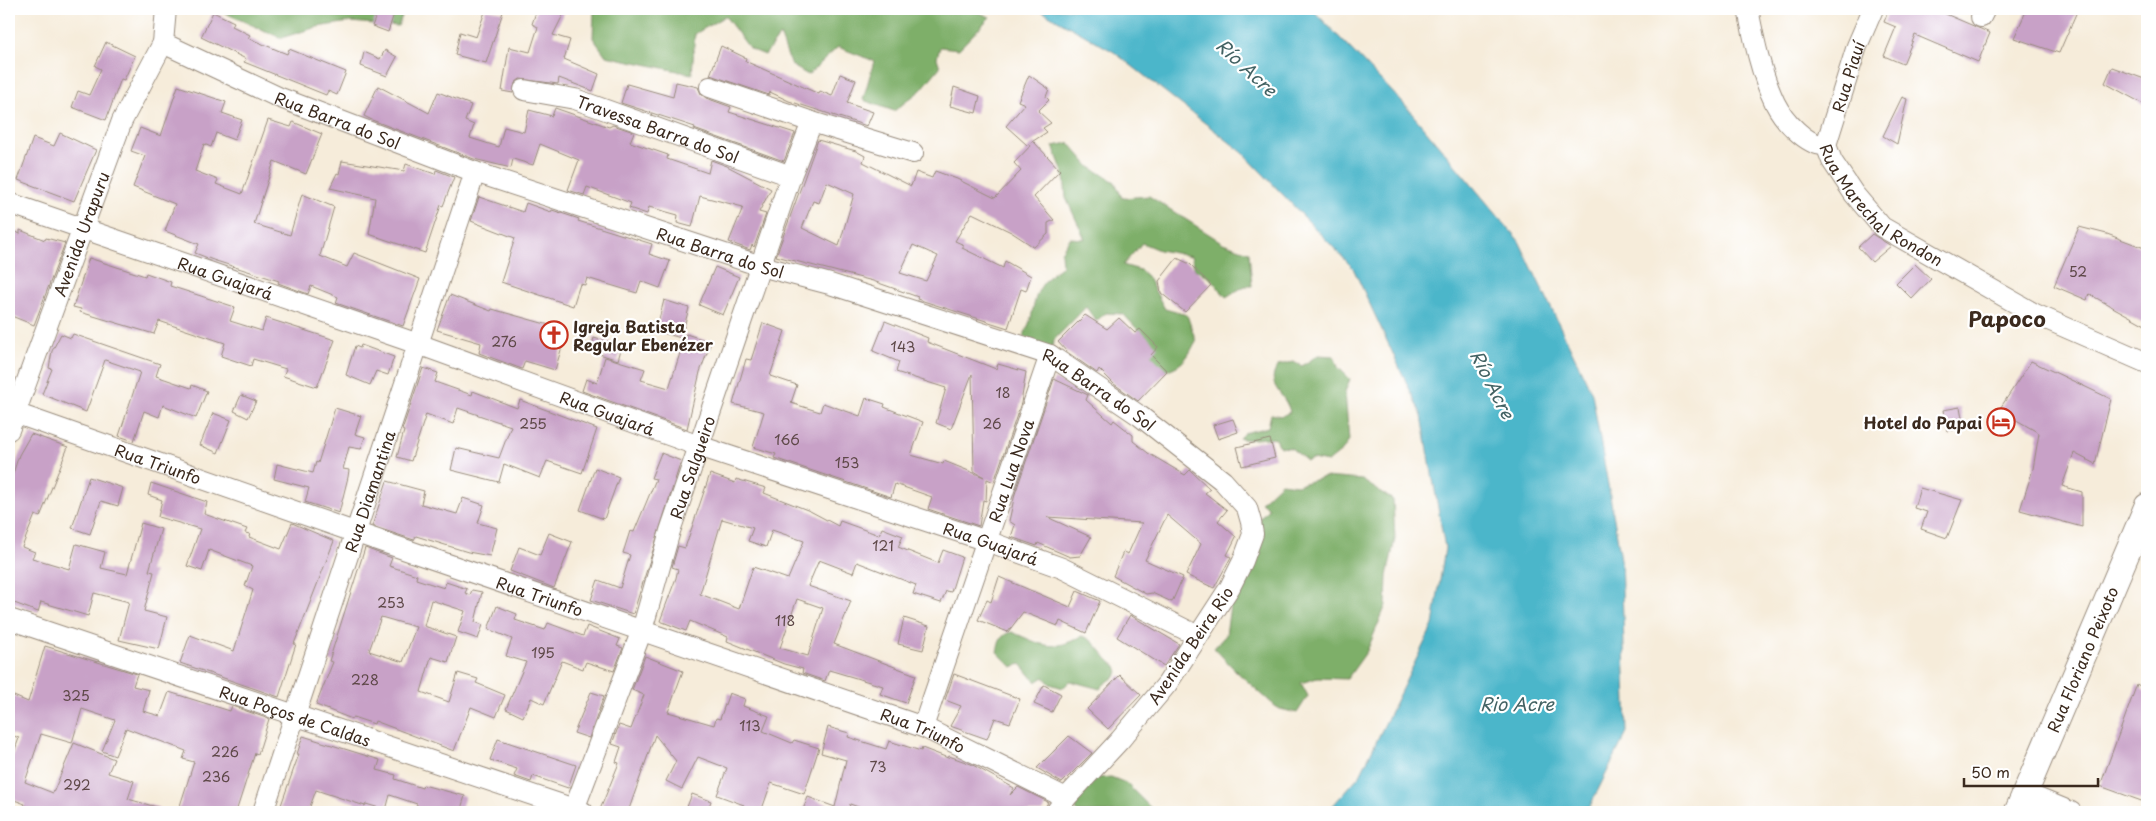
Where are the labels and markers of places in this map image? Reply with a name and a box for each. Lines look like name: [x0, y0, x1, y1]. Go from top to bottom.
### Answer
place label: Igreja Batista Regular Ebenézer: [573, 314, 714, 356]
church icon: Igreja Batista Regular Ebenézer: [539, 320, 569, 350]
hotel icon: Hotel do Papai: [1986, 407, 2016, 437]
place label: Hotel do Papai: [1864, 410, 1982, 434]

